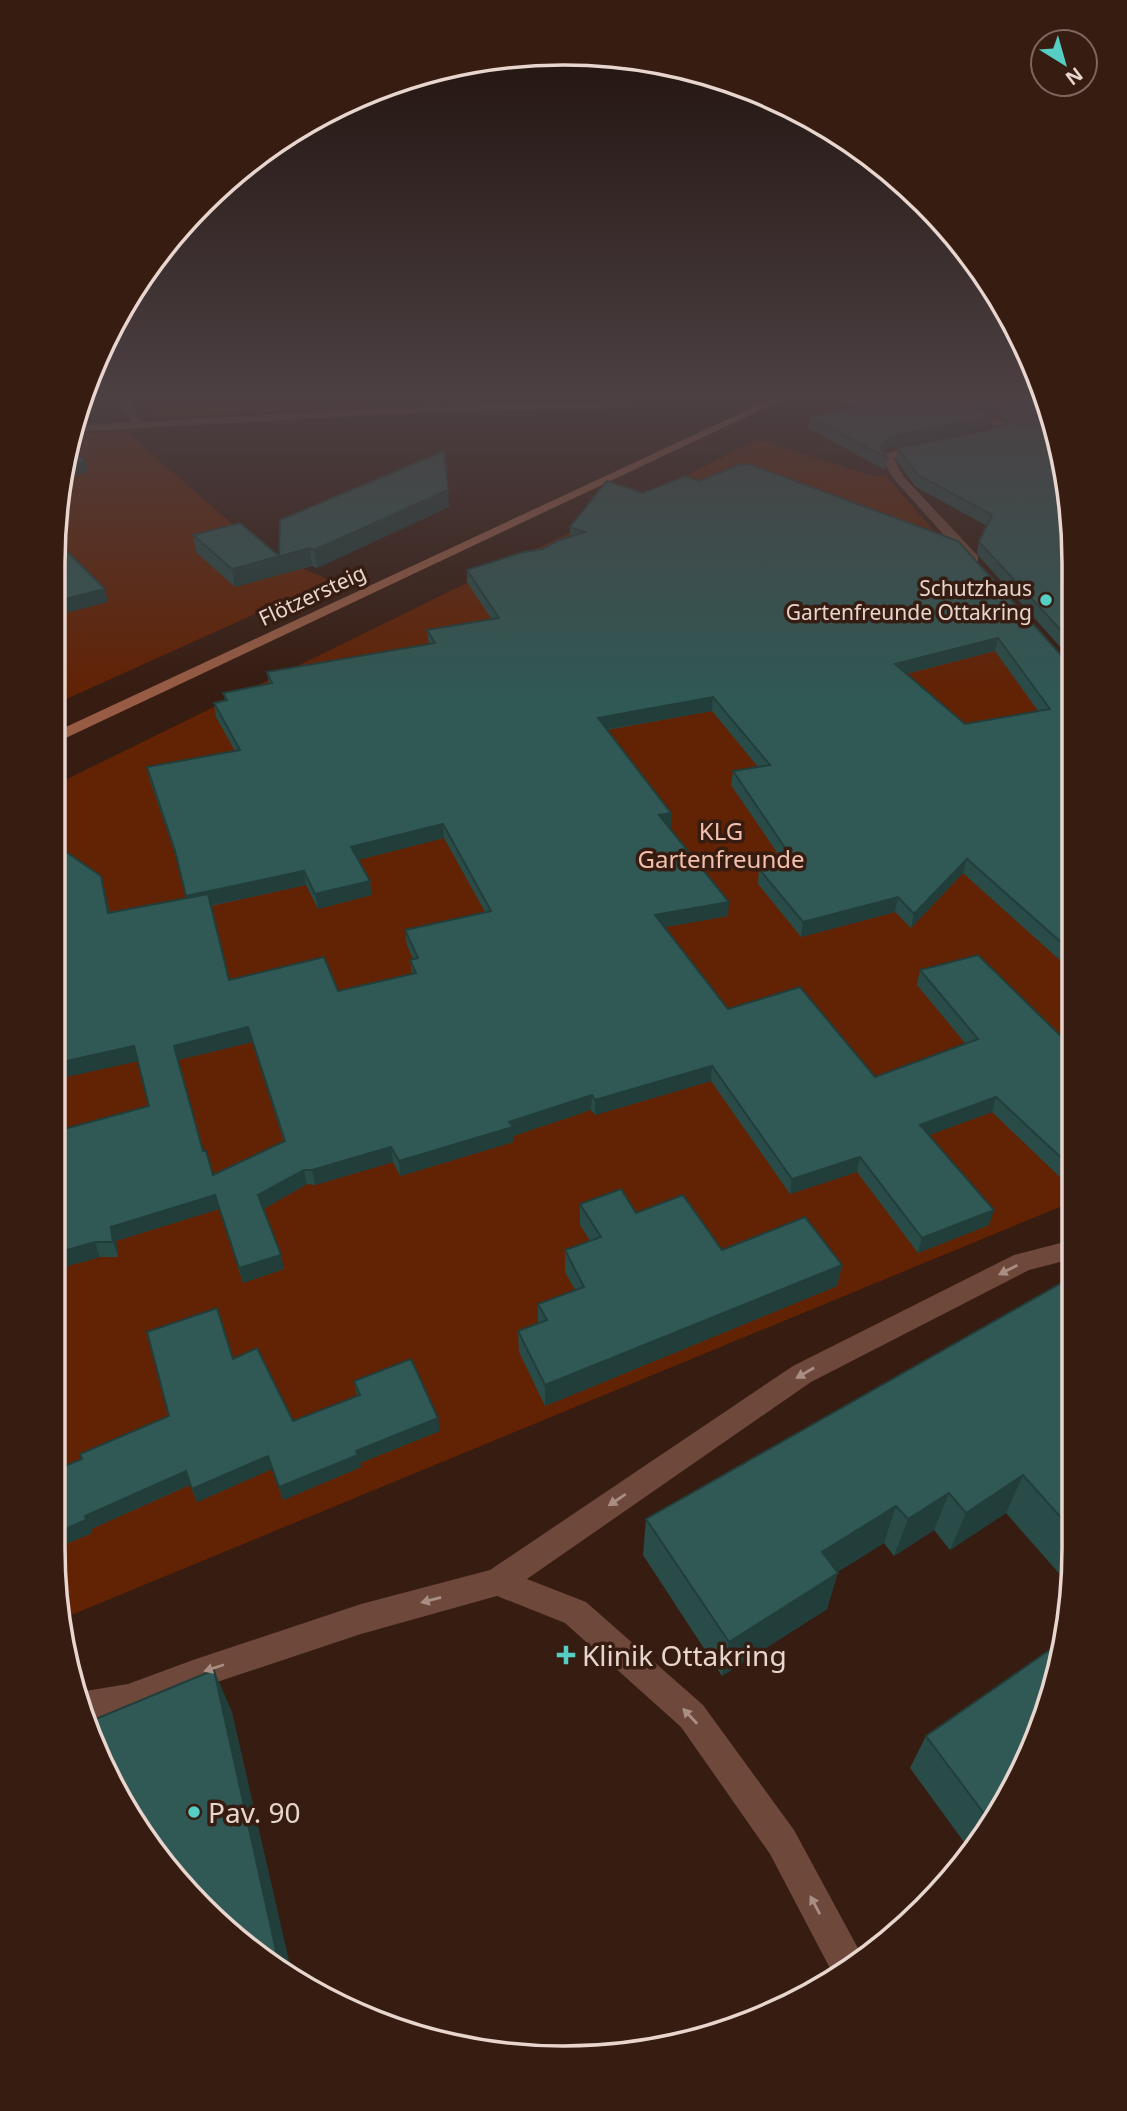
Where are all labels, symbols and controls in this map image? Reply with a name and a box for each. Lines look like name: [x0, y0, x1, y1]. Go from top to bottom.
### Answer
north arrow: [1029, 28, 1099, 98]
text: N: [1060, 62, 1088, 92]
street label: Flötzersteig: [254, 558, 370, 632]
place label: Schutzhaus Gartenfreunde Ottakring: [786, 574, 1032, 626]
marker: Schutzhaus Gartenfreunde Ottakring: [1038, 592, 1054, 608]
park label: KLG Gartenfreunde: [637, 814, 805, 875]
one-way arrow: [998, 1264, 1018, 1275]
one-way arrow: [796, 1367, 815, 1379]
one-way arrow: [608, 1493, 626, 1507]
one-way arrow: [420, 1595, 442, 1606]
place label: Klinik Ottakring: [582, 1636, 787, 1674]
marker: Klinik Ottakring: [556, 1645, 576, 1665]
one-way arrow: [203, 1663, 224, 1673]
one-way arrow: [682, 1707, 698, 1724]
place label: Pav. 90: [208, 1793, 301, 1831]
marker: Pav. 90: [186, 1804, 202, 1820]
one-way arrow: [809, 1895, 821, 1914]

